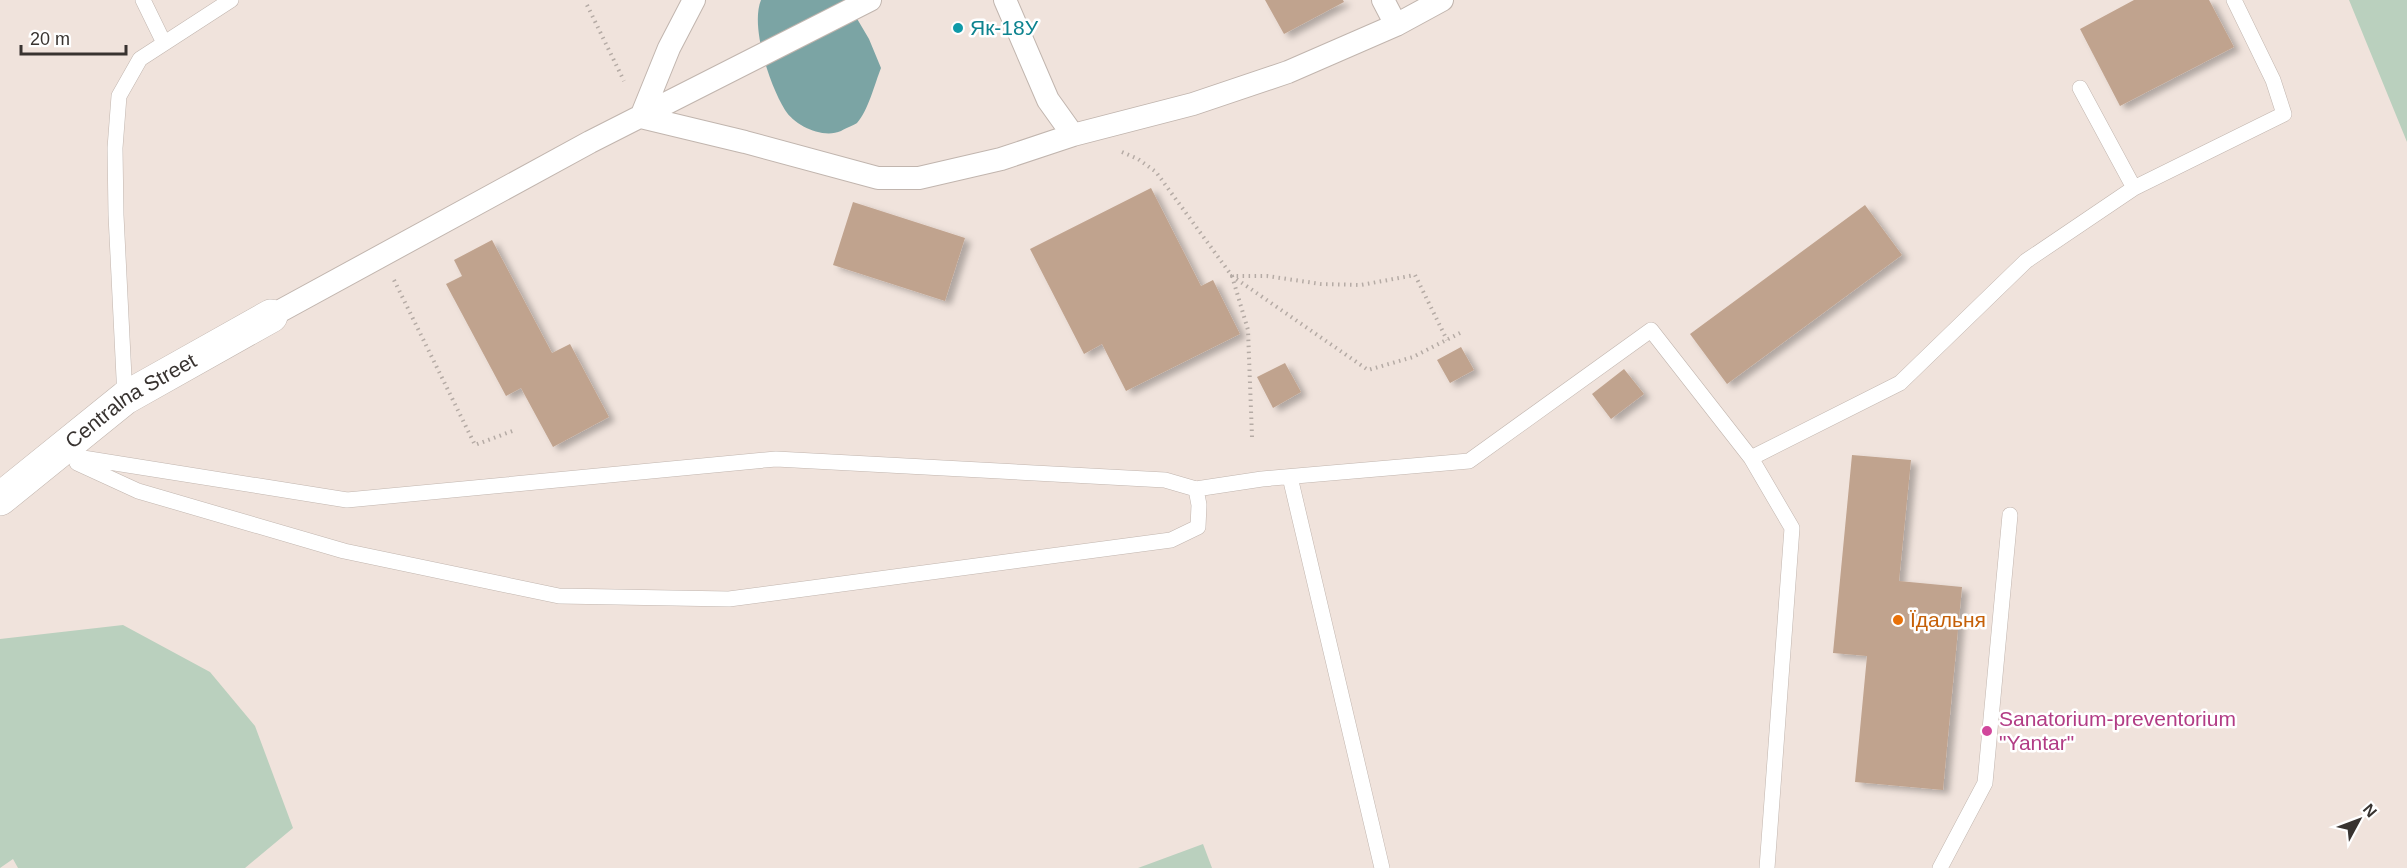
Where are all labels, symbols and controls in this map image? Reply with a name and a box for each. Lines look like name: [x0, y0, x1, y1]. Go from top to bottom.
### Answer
place label: Як-18У: [970, 16, 1039, 39]
scale bar: [21, 18, 126, 56]
marker: Як-18У: [951, 21, 965, 35]
text: 20 m: [30, 29, 70, 49]
street label: Centralna Street: [60, 348, 200, 453]
place label: Їдальня: [1910, 608, 1986, 631]
marker: Їдальня: [1891, 613, 1905, 627]
place label: Sanatorium-preventorium "Yantar": [1999, 707, 2236, 754]
marker: Sanatorium-preventorium "Yantar": [1980, 724, 1994, 738]
north arrow: [2329, 790, 2389, 850]
text: N: [2360, 801, 2380, 820]

